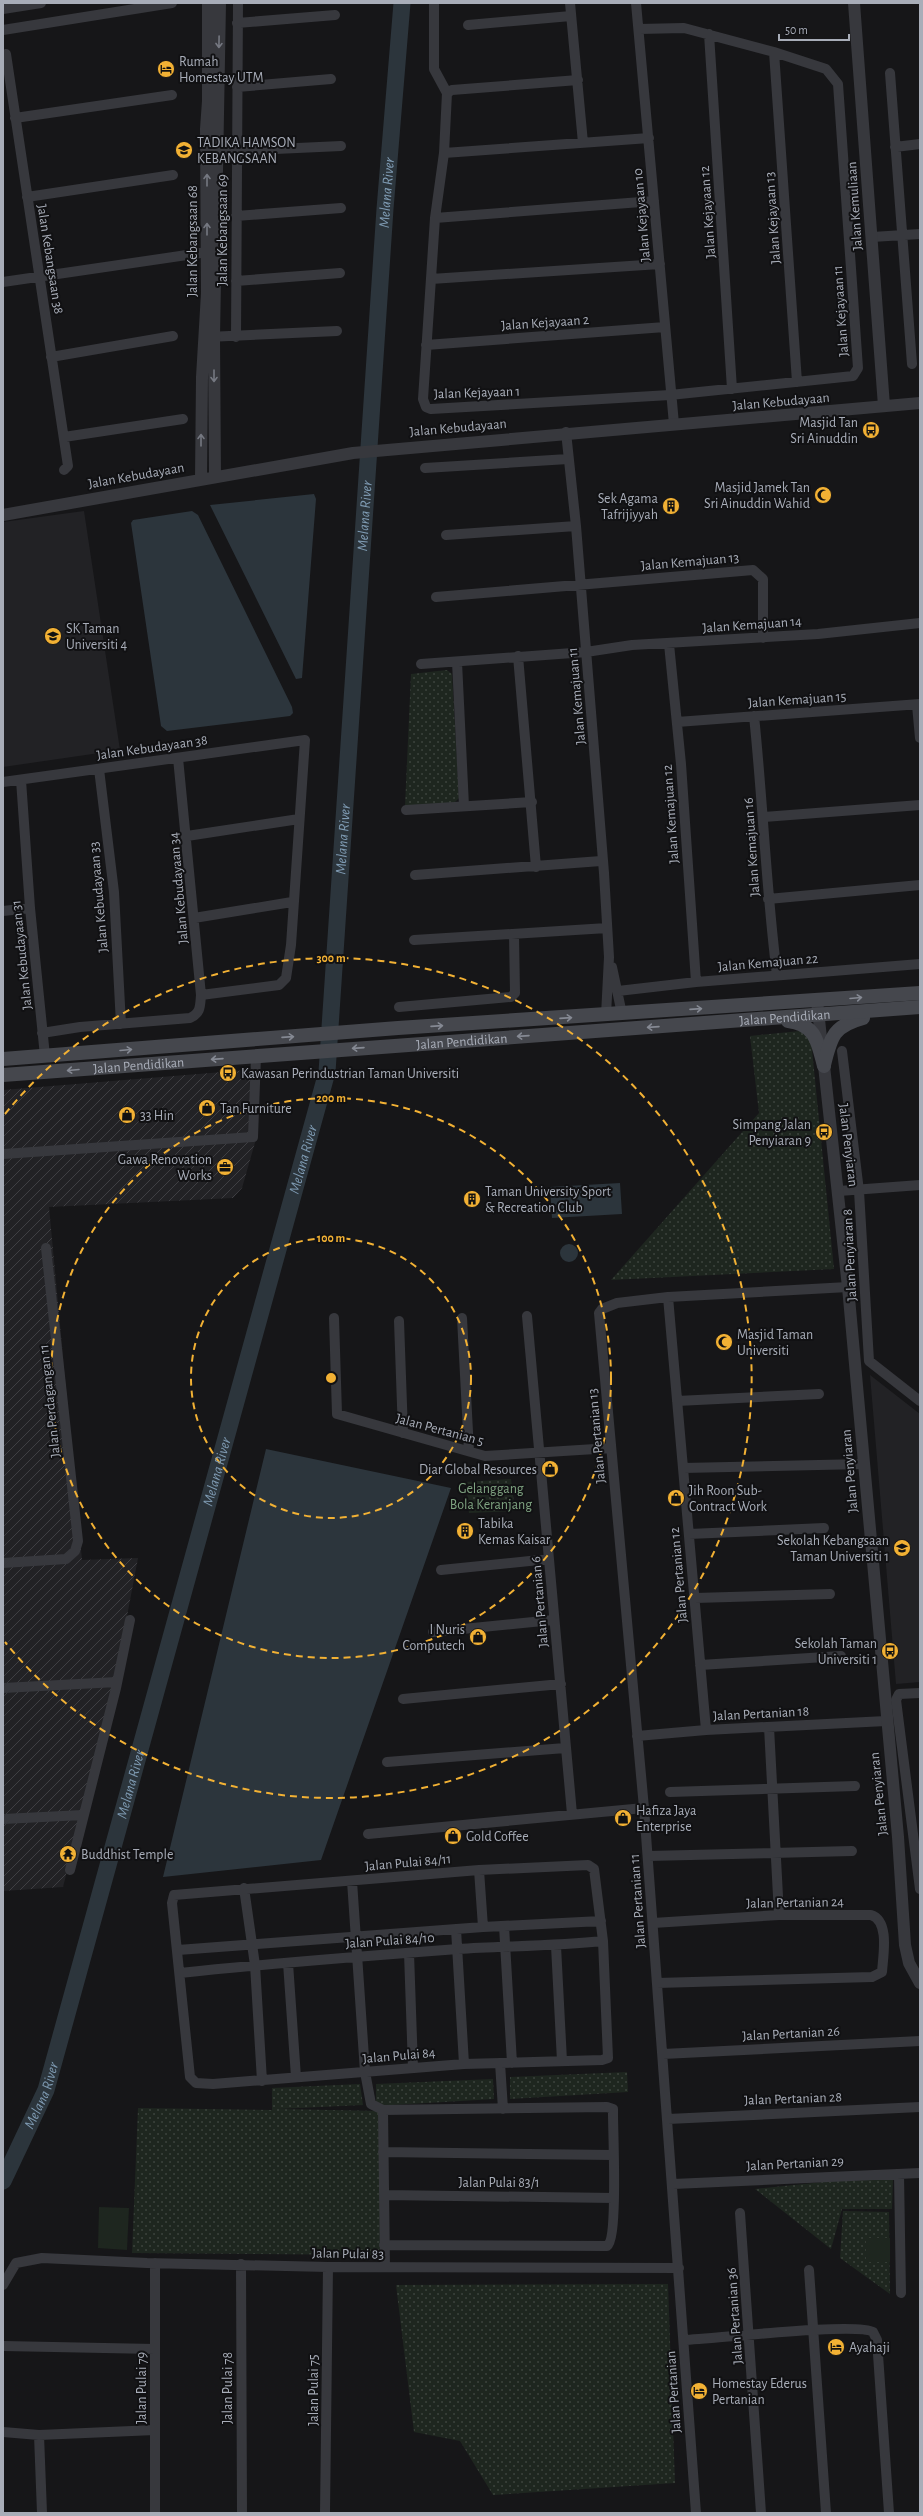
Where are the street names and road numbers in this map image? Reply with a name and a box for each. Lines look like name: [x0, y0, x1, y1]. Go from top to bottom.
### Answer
street label: Jalan Kemuliaan: [845, 161, 865, 251]
street label: Jalan Kejayaan 12: [698, 165, 718, 259]
street label: Jalan Kejayaan 10: [631, 168, 653, 262]
street label: Jalan Kejayaan 13: [763, 171, 783, 264]
street label: Jalan Kebangsaan 69: [216, 174, 230, 286]
street label: Jalan Kebangsaan 68: [186, 185, 200, 297]
street label: Jalan Kebangsaan 38: [34, 203, 66, 315]
street label: Jalan Kejayaan 11: [831, 265, 851, 357]
street label: Jalan Kejayaan 2: [501, 313, 589, 333]
street label: Jalan Kejayaan 1: [434, 384, 521, 402]
street label: Jalan Kebudayaan: [732, 391, 830, 413]
street label: Jalan Kebudayaan: [409, 417, 507, 439]
street label: Jalan Kebudayaan: [87, 461, 185, 491]
street label: Jalan Kemajuan 13: [640, 551, 740, 573]
street label: Jalan Kemajuan 14: [702, 615, 802, 635]
street label: Jalan Kemajuan 11: [566, 647, 588, 745]
street label: Jalan Kemajuan 15: [747, 690, 847, 710]
street label: Jalan Kebudayaan 38: [96, 733, 209, 763]
street label: Jalan Kemajuan 12: [661, 764, 681, 864]
street label: Jalan Kemajuan 16: [742, 797, 762, 897]
street label: Jalan Kebudayaan 34: [167, 831, 191, 944]
street label: Jalan Kebudayaan 33: [87, 841, 111, 953]
street label: Jalan Kebudayaan 31: [9, 899, 35, 1010]
street label: Jalan Kemajuan 22: [717, 952, 819, 974]
street label: Jalan Pendidikan: [739, 1008, 831, 1028]
street label: Jalan Pendidikan: [416, 1032, 508, 1052]
street label: Jalan Pendidikan: [93, 1056, 185, 1076]
street label: Jalan Penyiaran: [836, 1103, 860, 1187]
street label: Jalan Penyiaran 8: [841, 1208, 859, 1302]
street label: Jalan Perdagangan 11: [37, 1344, 63, 1458]
street label: Jalan Pertanian 13: [586, 1388, 608, 1484]
street label: Jalan Pertanian 5: [394, 1411, 485, 1448]
street label: Jalan Penyiaran: [839, 1429, 861, 1513]
street label: Jalan Pertanian 12: [668, 1526, 690, 1623]
street label: Jalan Pertanian 6: [529, 1556, 551, 1648]
street label: Jalan Pertanian 18: [713, 1704, 809, 1724]
street label: Jalan Penyiaran: [868, 1752, 890, 1836]
street label: Jalan Pulai 84/11: [364, 1852, 452, 1874]
street label: Jalan Pertanian 11: [628, 1853, 648, 1949]
street label: Jalan Pertanian 24: [746, 1895, 844, 1911]
street label: Jalan Pulai 84/10: [345, 1931, 435, 1951]
street label: Jalan Pertanian 26: [742, 2024, 840, 2044]
street label: Jalan Pulai 84: [362, 2046, 436, 2066]
street label: Jalan Pertanian 28: [744, 2090, 842, 2108]
street label: Jalan Pertanian 29: [746, 2154, 844, 2174]
street label: Jalan Pulai 83/1: [459, 2176, 539, 2190]
street label: Jalan Pulai 83: [312, 2246, 384, 2262]
street label: Jalan Pertanian 36: [725, 2267, 745, 2365]
street label: Jalan Pertanian: [664, 2350, 684, 2434]
street label: Jalan Pulai 79: [135, 2352, 149, 2424]
street label: Jalan Pulai 78: [221, 2352, 235, 2424]
street label: Jalan Pulai 75: [307, 2354, 321, 2426]

